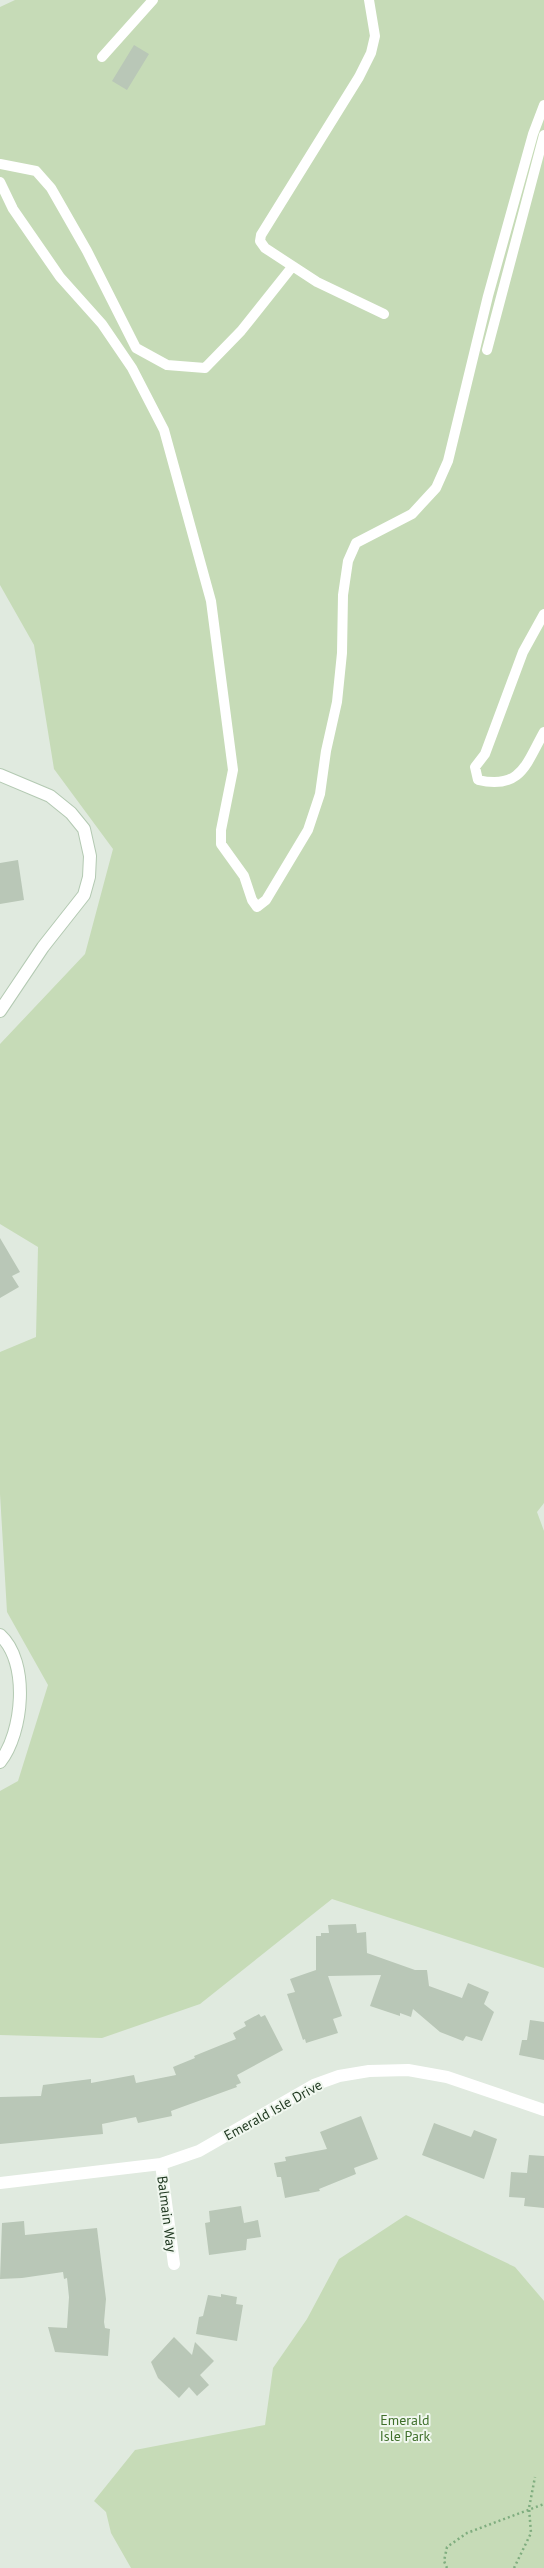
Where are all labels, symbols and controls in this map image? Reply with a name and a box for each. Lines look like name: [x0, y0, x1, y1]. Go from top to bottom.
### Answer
street label: Emerald Isle Drive: [221, 2076, 325, 2144]
street label: Balmain Way: [153, 2175, 181, 2254]
park label: Emerald Isle Park: [380, 2411, 431, 2445]

